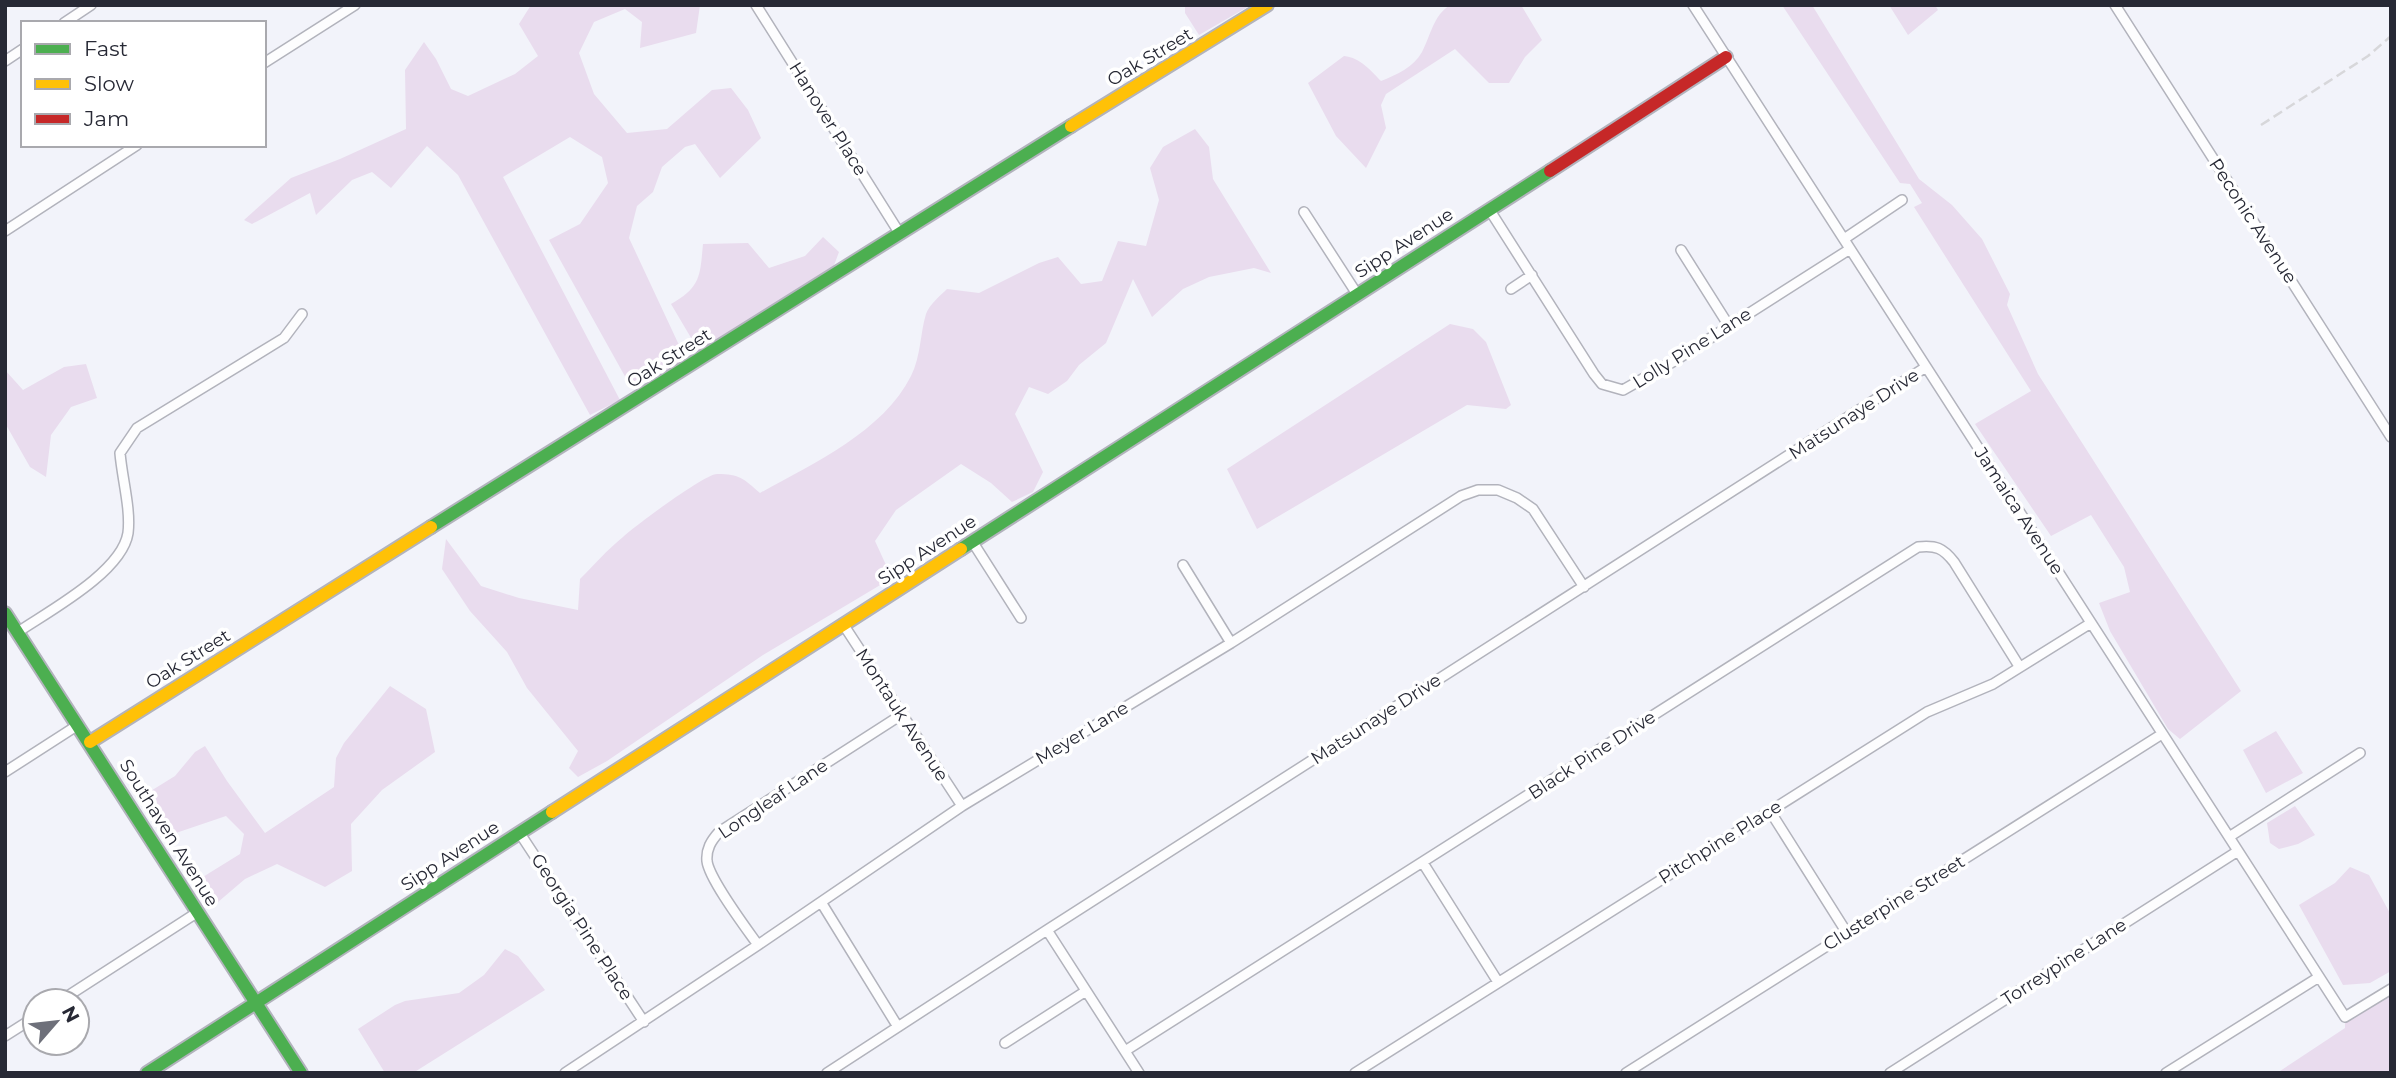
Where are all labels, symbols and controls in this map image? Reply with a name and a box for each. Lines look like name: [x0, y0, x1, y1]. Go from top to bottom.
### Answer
legend: [21, 21, 266, 147]
street label: Oak Street: [1103, 23, 1197, 91]
text: Fast: [84, 36, 128, 61]
street label: Hanover Place: [784, 58, 872, 180]
text: Slow: [84, 71, 134, 96]
text: Jam: [83, 106, 129, 131]
street label: Peconic Avenue: [2204, 154, 2302, 288]
street label: Sipp Avenue: [1351, 203, 1457, 283]
street label: Lolly Pine Lane: [1629, 303, 1755, 393]
street label: Oak Street: [623, 323, 715, 393]
street label: Matsunaye Drive: [1785, 364, 1923, 464]
street label: Jamaica Avenue: [1969, 442, 2068, 579]
street label: Sipp Avenue: [874, 510, 980, 590]
street label: Oak Street: [142, 624, 234, 694]
street label: Montauk Avenue: [851, 645, 953, 786]
street label: Matsunaye Drive: [1307, 669, 1445, 769]
street label: Meyer Lane: [1032, 697, 1133, 769]
street label: Black Pine Drive: [1524, 706, 1660, 804]
street label: Longleaf Lane: [714, 754, 832, 844]
street label: Southaven Avenue: [115, 755, 223, 911]
street label: Pitchpine Place: [1654, 795, 1786, 889]
street label: Sipp Avenue: [397, 816, 503, 896]
street label: Georgia Pine Place: [526, 850, 638, 1005]
street label: Clusterpine Street: [1819, 851, 1969, 955]
street label: Torreypine Lane: [1998, 913, 2131, 1011]
north arrow: [21, 987, 91, 1057]
text: N: [57, 1002, 84, 1026]

